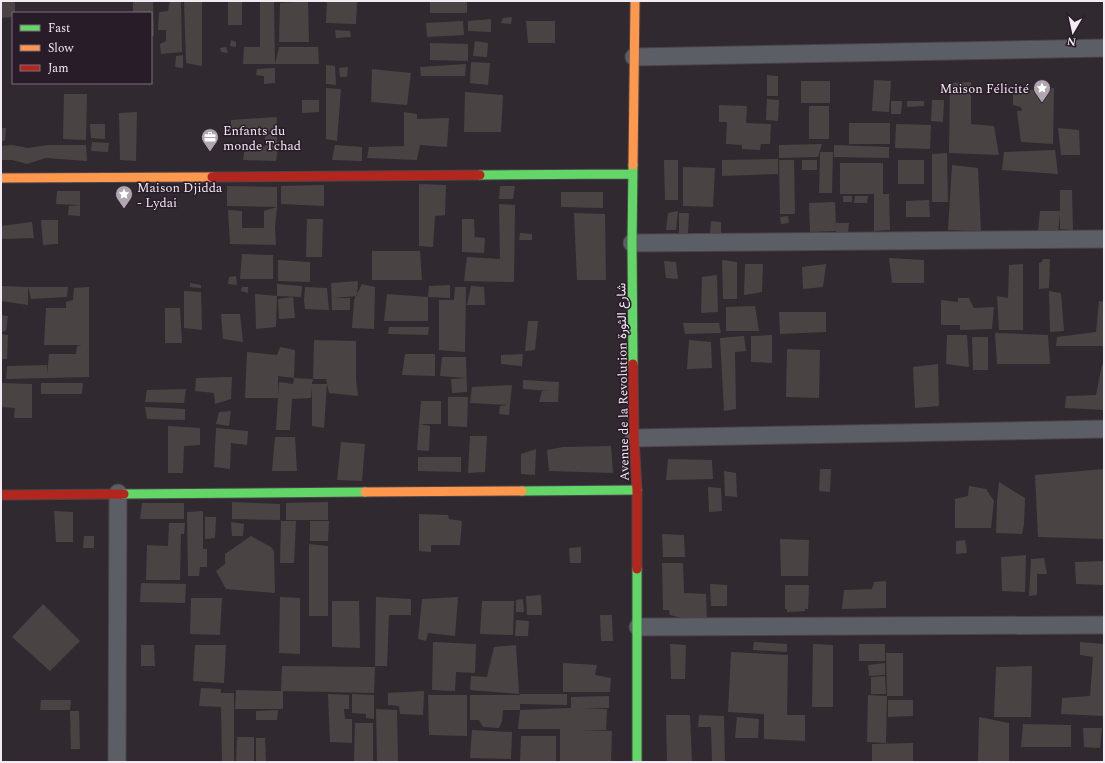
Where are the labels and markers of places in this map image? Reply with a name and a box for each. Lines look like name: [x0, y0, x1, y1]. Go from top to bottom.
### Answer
place icon: Maison Félicité: [1032, 78, 1052, 103]
place label: Maison Félicité: [940, 79, 1029, 99]
place label: Enfants du monde Tchad: [223, 121, 301, 156]
office icon: Enfants du monde Tchad: [200, 127, 220, 152]
place label: Maison Djidda - Lydai: [137, 178, 223, 213]
place icon: Maison Djidda - Lydai: [114, 184, 134, 209]

